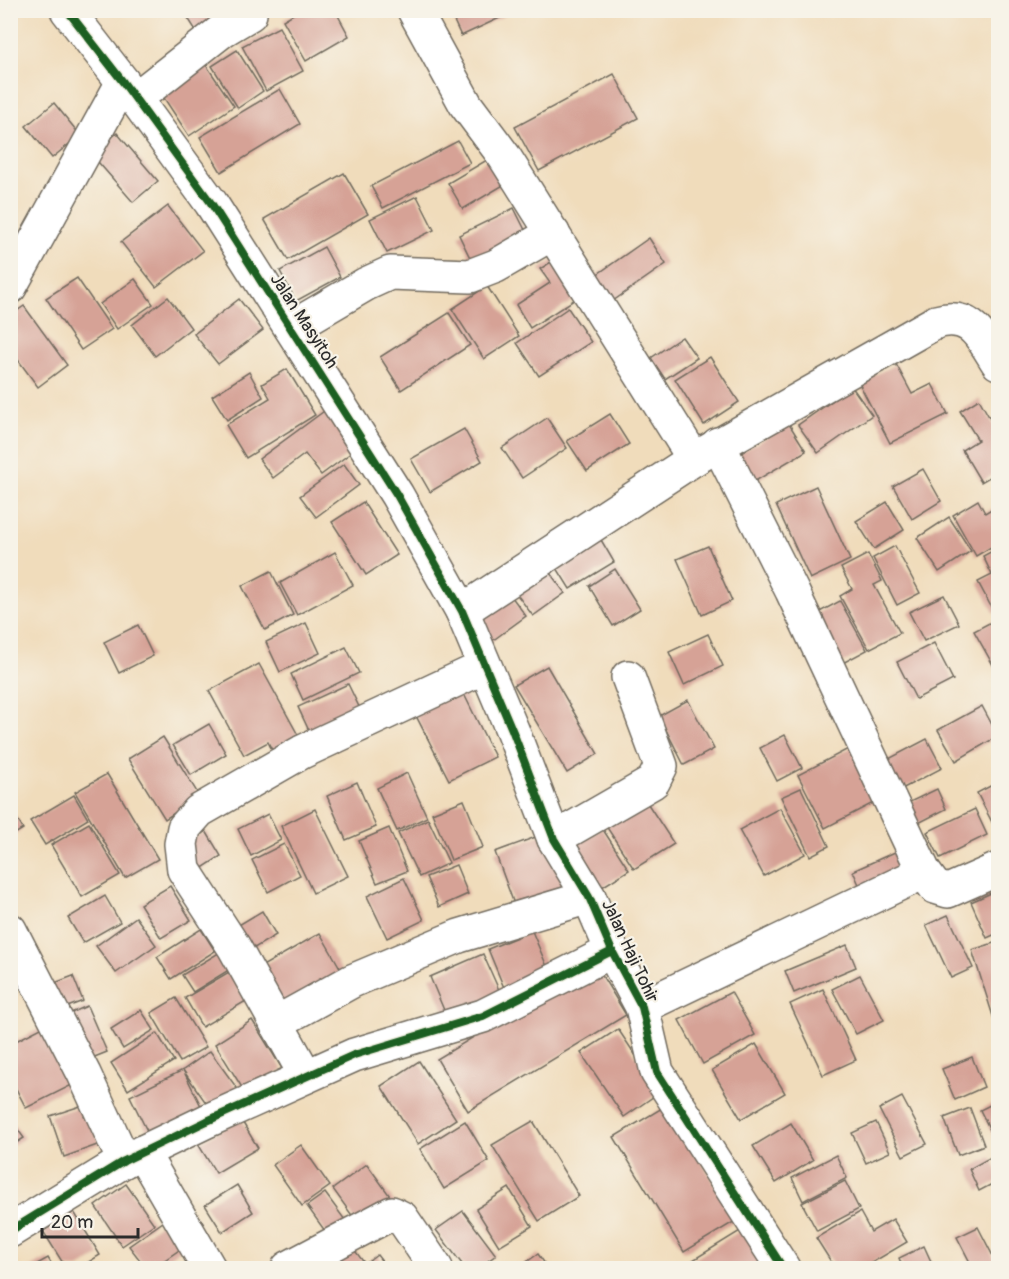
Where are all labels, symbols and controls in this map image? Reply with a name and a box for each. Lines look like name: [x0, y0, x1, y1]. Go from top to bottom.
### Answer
street label: Jalan Masyitoh: [265, 269, 343, 373]
street label: Jalan Haji Tohir: [596, 896, 664, 1007]
scale bar: [42, 1201, 138, 1239]
text: 20 m: [51, 1211, 93, 1234]

